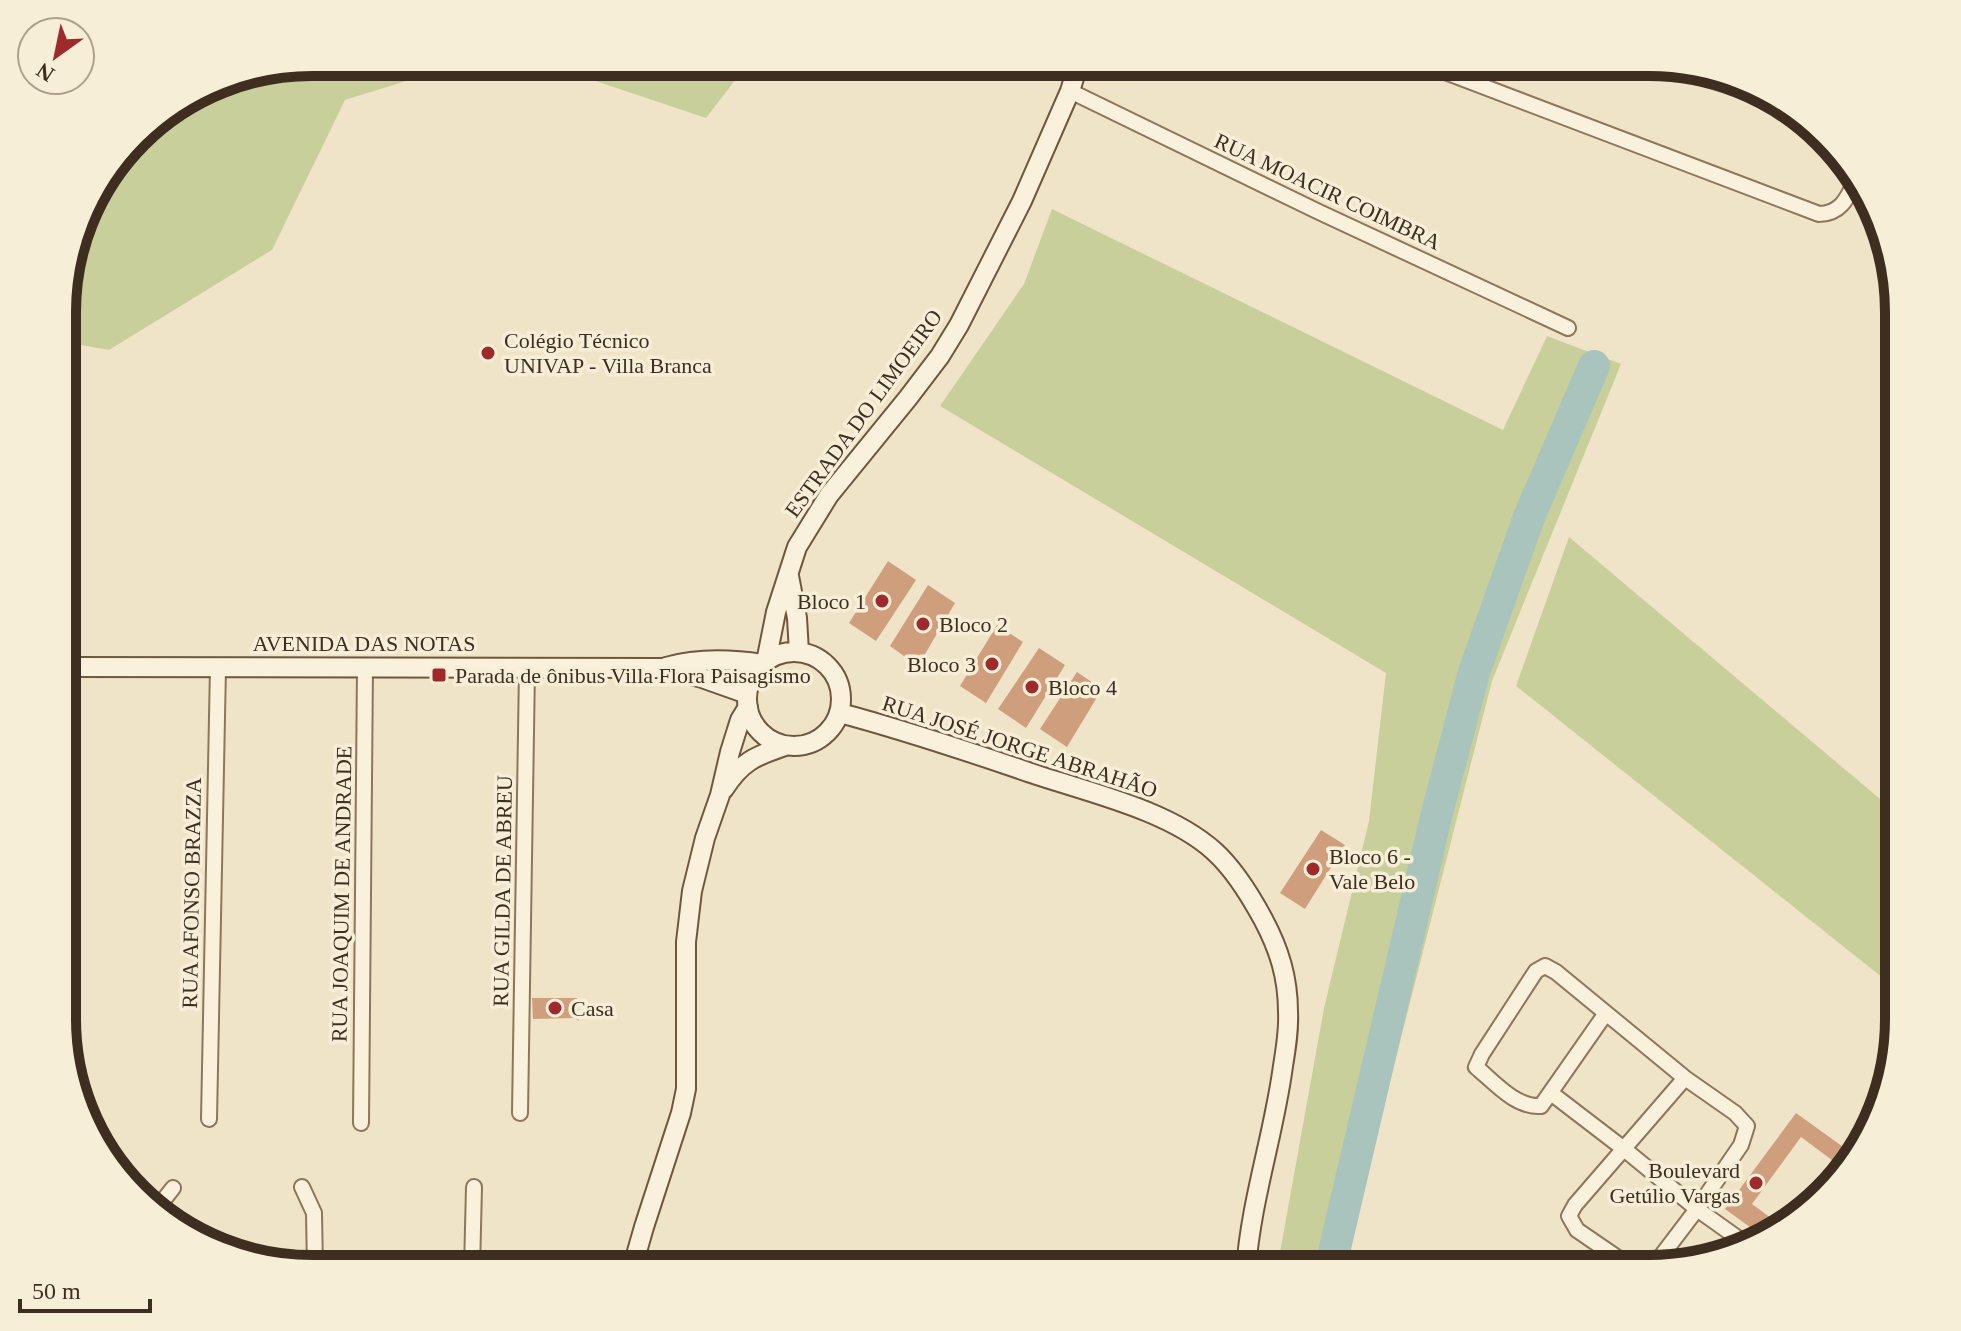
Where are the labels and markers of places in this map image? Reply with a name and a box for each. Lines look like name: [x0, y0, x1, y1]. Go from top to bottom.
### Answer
place label: Colégio Técnico UNIVAP - Villa Branca: [504, 328, 712, 378]
marker: Colégio Técnico UNIVAP - Villa Branca: [479, 344, 497, 362]
place label: Bloco 1: [797, 589, 866, 614]
marker: Bloco 1: [873, 592, 891, 610]
place label: Bloco 2: [939, 612, 1008, 637]
marker: Bloco 2: [914, 615, 932, 633]
place label: Bloco 3: [907, 652, 976, 677]
marker: Bloco 3: [983, 655, 1001, 673]
place label: Parada de ônibus Villa Flora Paisagismo: [455, 663, 811, 688]
marker: Parada de ônibus Villa Flora Paisagismo: [430, 666, 448, 684]
place label: Bloco 4: [1048, 675, 1117, 700]
marker: Bloco 4: [1023, 678, 1041, 696]
place label: Bloco 6 - Vale Belo: [1329, 844, 1415, 894]
marker: Bloco 6 - Vale Belo: [1304, 860, 1322, 878]
place label: Casa: [571, 996, 614, 1021]
marker: Casa: [546, 999, 564, 1017]
place label: Boulevard Getúlio Vargas: [1609, 1158, 1740, 1208]
marker: Boulevard Getúlio Vargas: [1747, 1174, 1765, 1192]

